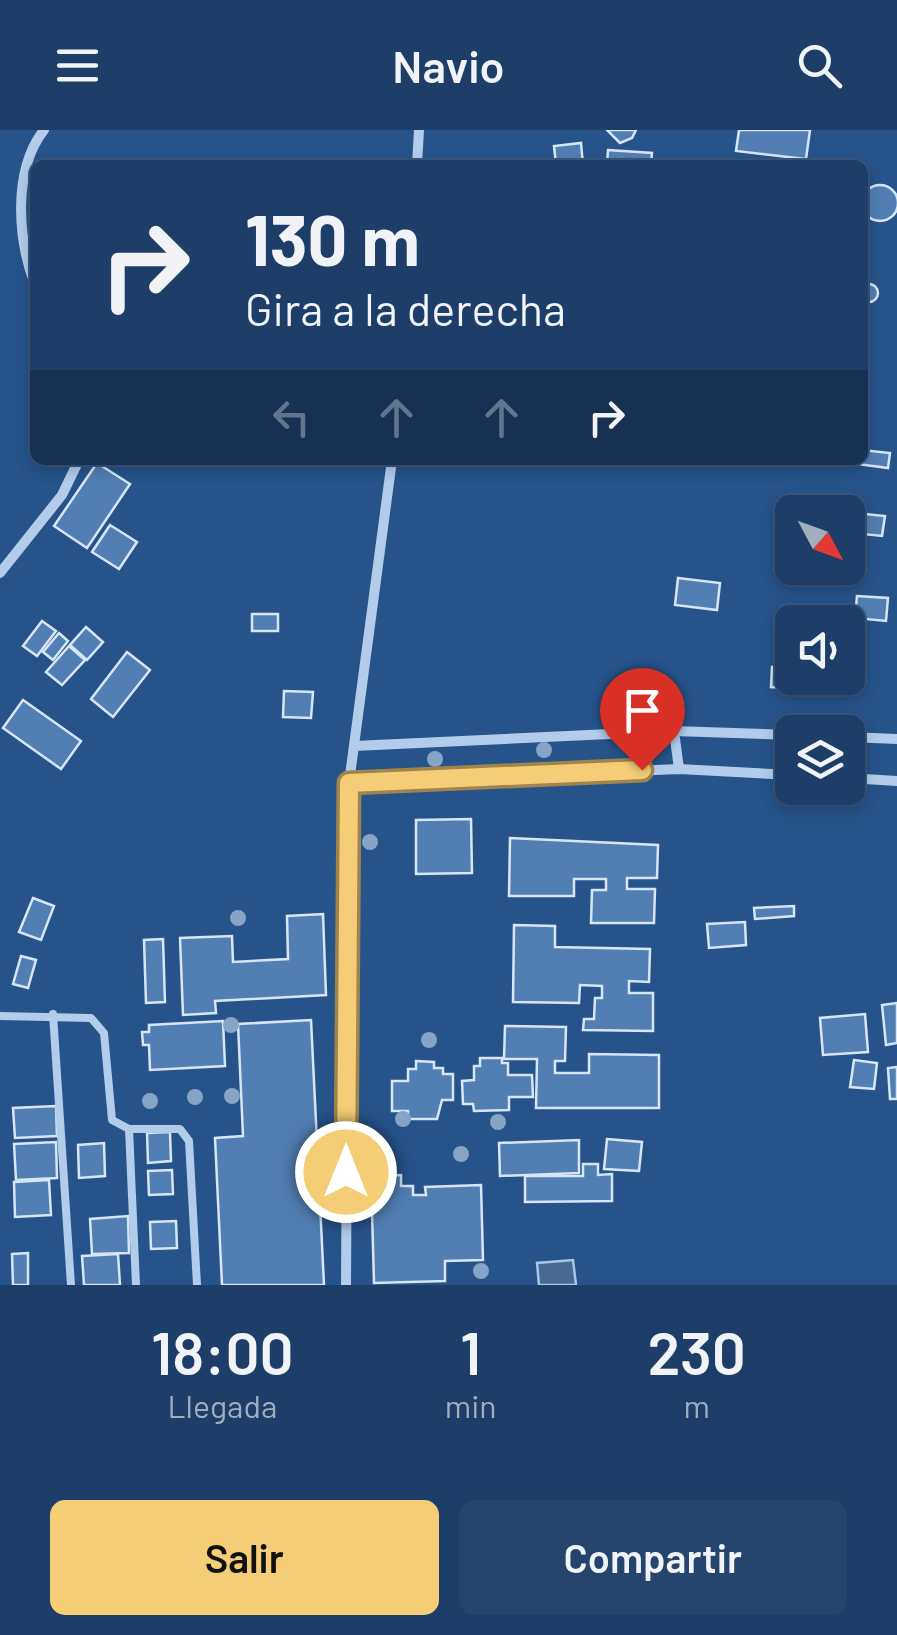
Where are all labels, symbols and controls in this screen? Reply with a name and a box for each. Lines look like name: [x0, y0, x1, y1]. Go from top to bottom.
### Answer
icon: menu: [50, 38, 105, 93]
text: Navio: [392, 38, 505, 92]
icon: search: [792, 38, 847, 93]
text: 130 m: [245, 196, 420, 280]
icon: right: [80, 200, 210, 330]
text: Gira a la derecha: [245, 281, 566, 335]
icon: left: [264, 390, 319, 445]
icon: ahead: [369, 390, 424, 445]
icon: ahead: [474, 390, 529, 445]
icon: right: [579, 390, 634, 445]
north arrow: [775, 495, 865, 585]
map controls: [775, 495, 865, 805]
button: sound: [775, 605, 865, 695]
pin: [600, 668, 685, 771]
icon: arrive: [615, 683, 670, 738]
button: layers: [775, 715, 865, 805]
position arrow: [294, 1120, 398, 1224]
text: 18:00: [151, 1315, 294, 1387]
text: 1: [460, 1315, 481, 1387]
text: 230: [648, 1315, 746, 1387]
text: Llegada: [167, 1386, 277, 1424]
text: min: [445, 1386, 497, 1424]
text: m: [684, 1386, 710, 1424]
button: Salir: [50, 1500, 439, 1615]
button: Compartir: [459, 1500, 847, 1615]

